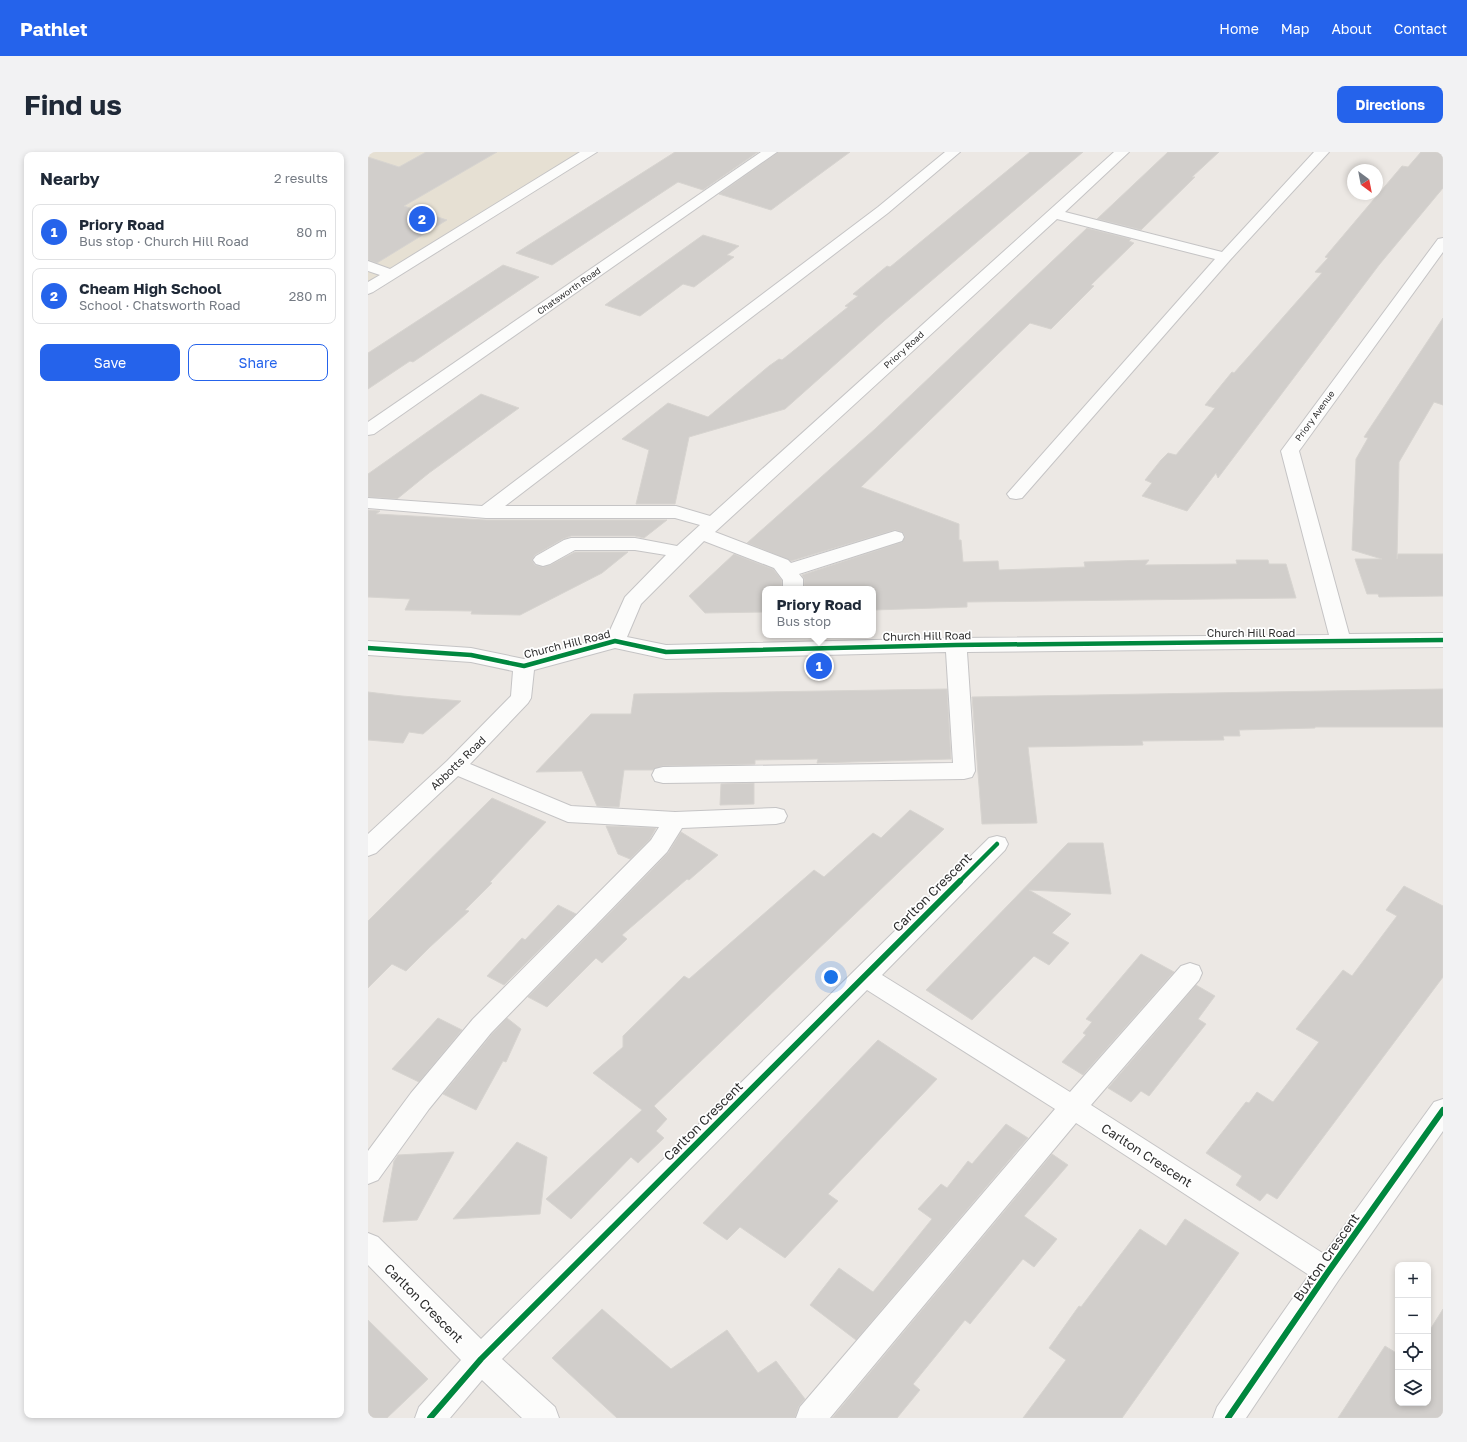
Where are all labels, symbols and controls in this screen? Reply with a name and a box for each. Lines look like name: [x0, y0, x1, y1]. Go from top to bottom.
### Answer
text: Pathlet: [20, 17, 88, 40]
text: Home: [1219, 20, 1259, 37]
text: Map: [1281, 20, 1309, 37]
text: About: [1331, 20, 1372, 37]
text: Contact: [1394, 20, 1447, 37]
button: Directions: [1337, 86, 1443, 123]
text: Find us: [24, 88, 122, 121]
north arrow: [1347, 164, 1383, 200]
text: Nearby: [40, 168, 100, 189]
text: 2 results: [274, 170, 328, 186]
pin: 2: [409, 204, 435, 234]
text: Priory Road: [79, 215, 164, 233]
text: 1: [51, 224, 57, 240]
text: 80 m: [296, 224, 327, 240]
text: Bus stop · Church Hill Road: [79, 233, 249, 249]
street label: Chatsworth Road: [535, 265, 602, 317]
text: Cheam High School: [79, 279, 222, 297]
text: 2: [50, 288, 58, 304]
text: 280 m: [289, 288, 327, 304]
text: School · Chatsworth Road: [79, 297, 241, 313]
street label: Priory Road: [881, 329, 926, 371]
button: Save: [40, 344, 180, 381]
button: Share: [188, 344, 328, 381]
street label: Priory Avenue: [1292, 388, 1337, 443]
popup: [762, 586, 876, 638]
text: Priory Road: [776, 595, 862, 613]
text: Bus stop: [776, 613, 831, 629]
street label: Church Hill Road: [522, 626, 611, 661]
street label: Church Hill Road: [1207, 626, 1295, 639]
street label: Church Hill Road: [883, 628, 971, 643]
pin: 1: [806, 651, 832, 681]
street label: Abbotts Road: [427, 733, 488, 792]
street label: Carlton Crescent: [889, 849, 975, 935]
your location: [821, 967, 841, 987]
street label: Carlton Crescent: [660, 1078, 746, 1164]
street label: Carlton Crescent: [1098, 1120, 1196, 1190]
street label: Buxton Crescent: [1290, 1210, 1362, 1304]
street label: Carlton Crescent: [381, 1260, 467, 1346]
map controls: [1395, 1262, 1431, 1406]
button: +: [1395, 1262, 1431, 1298]
button: −: [1395, 1298, 1431, 1334]
button: locate: [1395, 1334, 1431, 1370]
button: layers: [1395, 1370, 1431, 1406]

